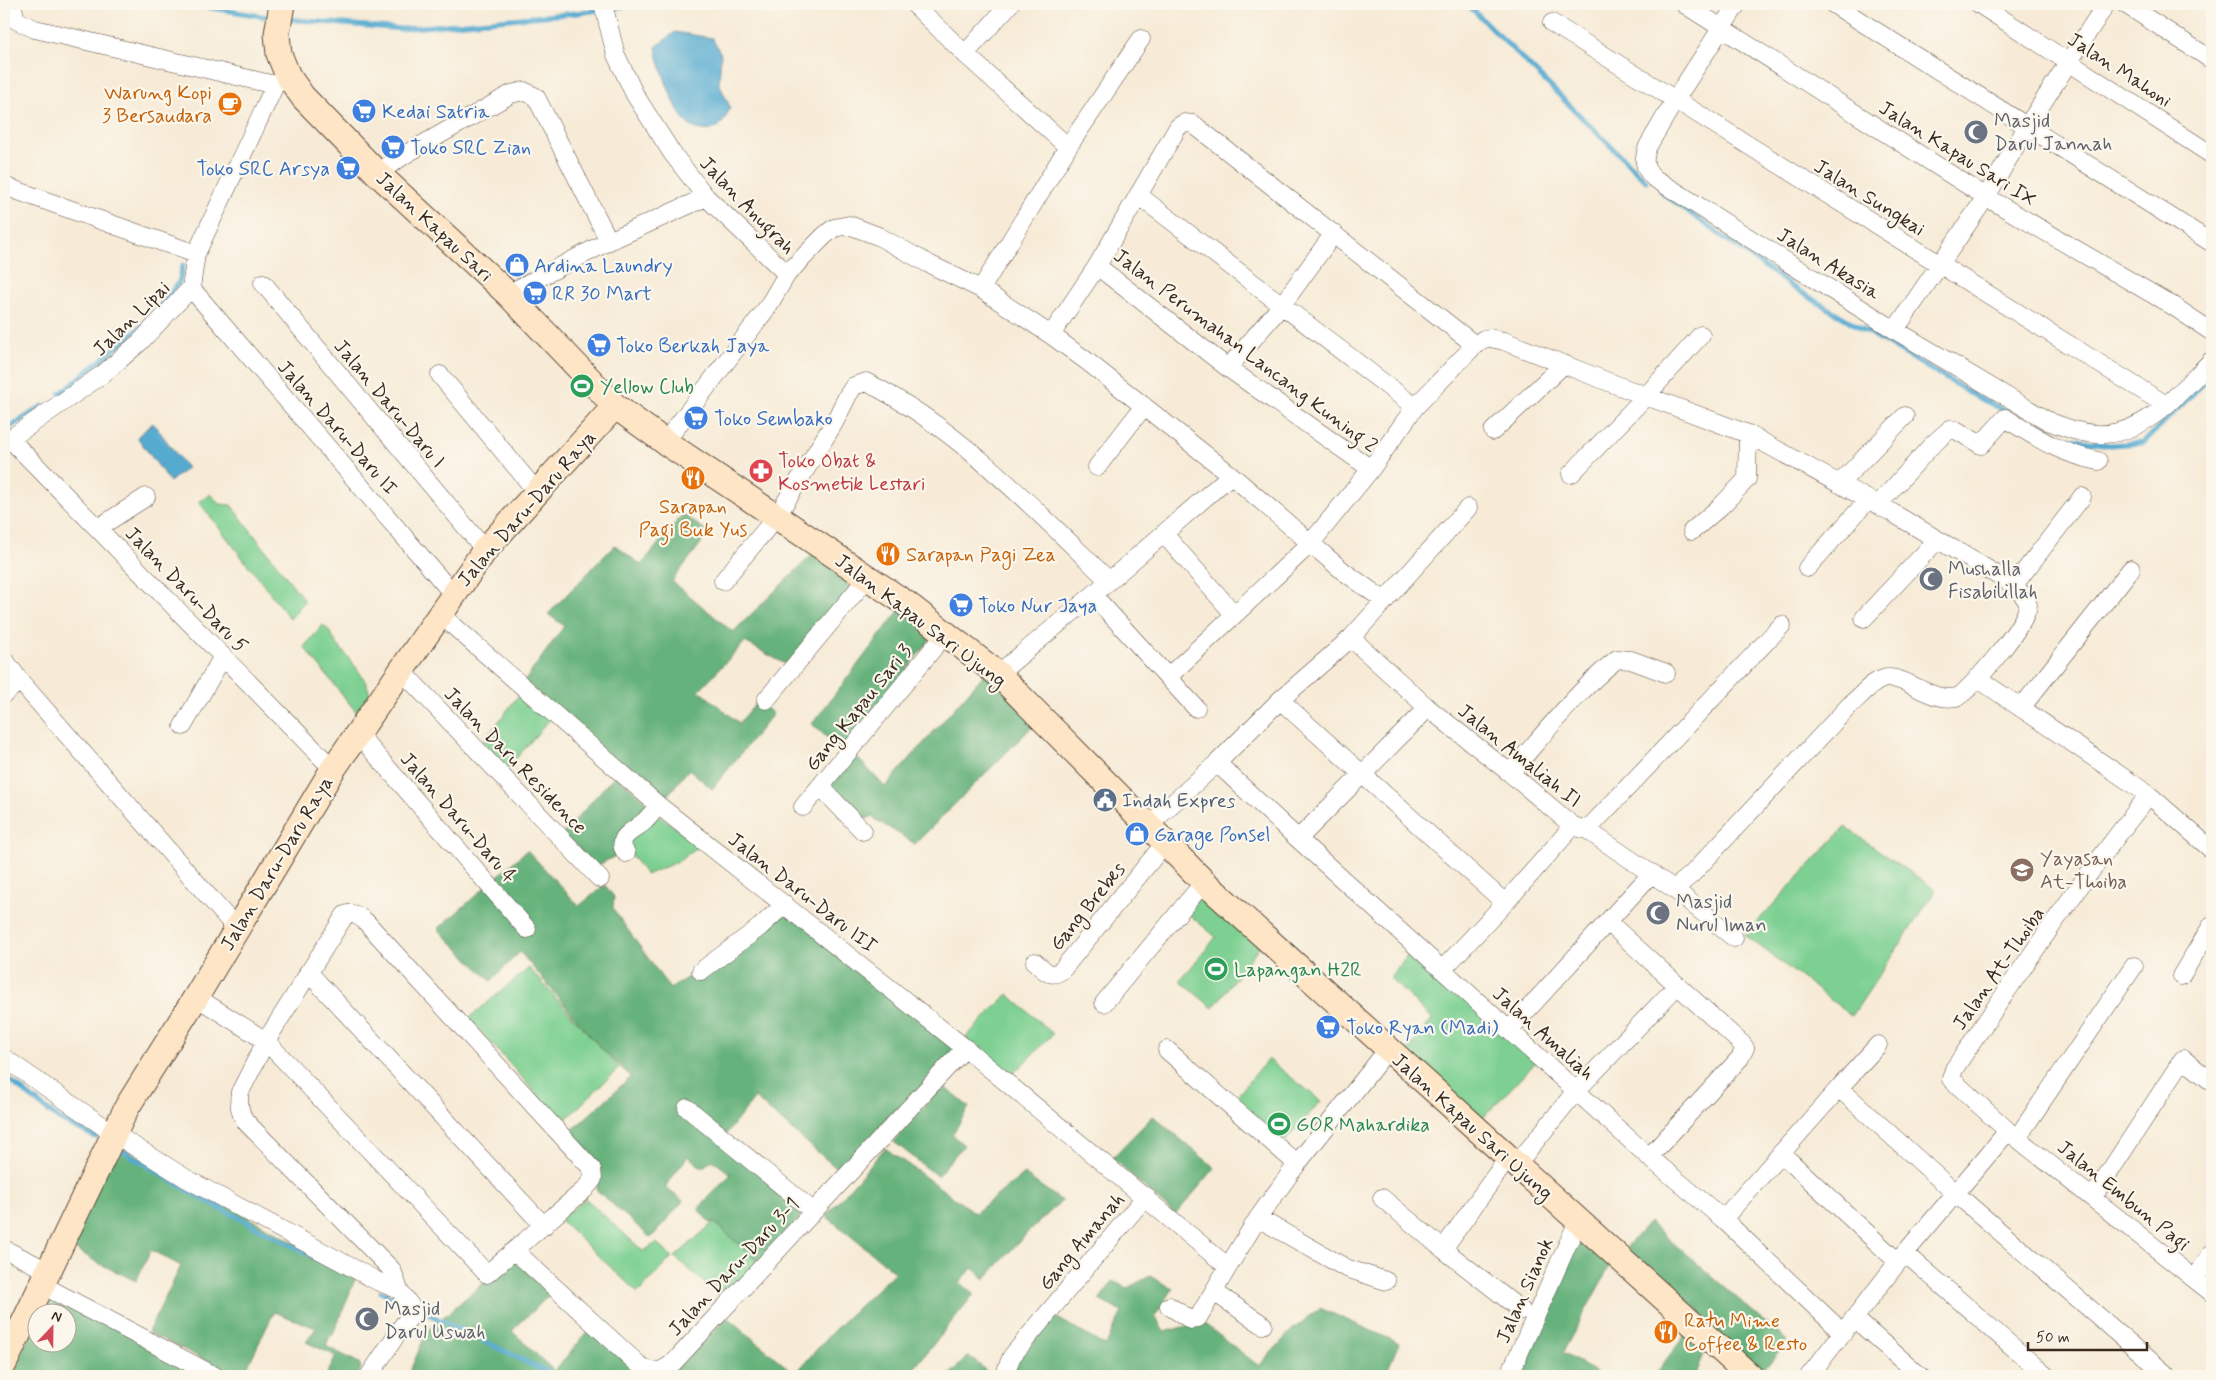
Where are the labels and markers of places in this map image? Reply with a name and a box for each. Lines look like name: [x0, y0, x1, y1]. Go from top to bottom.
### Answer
place label: Warung Kopi 3 Bersaudara: [102, 80, 212, 130]
cafe icon: Warung Kopi 3 Bersaudara: [217, 91, 243, 117]
supermarket icon: Kedai Satria: [351, 98, 377, 124]
place label: Kedai Satria: [382, 99, 491, 126]
place label: Masjid Darul Jannah: [1994, 108, 2112, 158]
mosque icon: Masjid Darul Jannah: [1963, 119, 1989, 145]
supermarket icon: Toko SRC Zian: [380, 134, 406, 160]
place label: Toko SRC Zian: [410, 135, 531, 162]
supermarket icon: Toko SRC Arsya: [335, 155, 361, 181]
place label: Toko SRC Arsya: [196, 156, 330, 183]
shop icon: Ardina Laundry: [504, 252, 530, 278]
place label: Ardina Laundry: [534, 253, 673, 280]
supermarket icon: RR 30 Mart: [522, 280, 548, 306]
place label: RR 30 Mart: [552, 281, 652, 308]
supermarket icon: Toko Berkah Jaya: [586, 332, 612, 358]
place label: Toko Berkah Jaya: [616, 333, 770, 360]
sports icon: Yellow Club: [569, 373, 595, 399]
place label: Yellow Club: [600, 374, 694, 401]
supermarket icon: Toko Sembako: [683, 405, 709, 431]
place label: Toko Sembako: [714, 406, 833, 433]
place label: Toko Obat & Kosmetik Lestari: [778, 448, 925, 498]
pharmacy icon: Toko Obat & Kosmetik Lestari: [748, 458, 774, 484]
restaurant icon: Sarapan Pagi Buk Yus: [680, 465, 706, 491]
place label: Sarapan Pagi Buk Yus: [639, 494, 748, 546]
restaurant icon: Sarapan Pagi Zea: [875, 541, 901, 567]
place label: Sarapan Pagi Zea: [906, 542, 1056, 570]
place label: Mushalla Fisabilillah: [1948, 556, 2038, 606]
mosque icon: Mushalla Fisabilillah: [1918, 566, 1944, 592]
supermarket icon: Toko Nur Jaya: [948, 592, 974, 618]
place label: Toko Nur Jaya: [978, 593, 1097, 620]
public building icon: Indah Expres: [1092, 787, 1118, 813]
place label: Indah Expres: [1122, 788, 1236, 815]
shop icon: Garage Ponsel: [1124, 821, 1150, 847]
place label: Garage Ponsel: [1154, 822, 1270, 850]
place label: Yayasan At-Thoiba: [2040, 846, 2127, 896]
school or university icon: Yayasan At-Thoiba: [2009, 857, 2035, 883]
place label: Masjid Nurul Iman: [1676, 889, 1767, 939]
mosque icon: Masjid Nurul Iman: [1645, 900, 1671, 926]
sports icon: Lapangan H2R: [1203, 956, 1229, 982]
place label: Lapangan H2R: [1234, 957, 1362, 984]
supermarket icon: Toko Ryan (Madi): [1315, 1014, 1341, 1040]
place label: Toko Ryan (Madi): [1346, 1015, 1498, 1042]
sports icon: GOR Mahardika: [1266, 1111, 1292, 1137]
place label: GOR Mahardika: [1296, 1112, 1430, 1139]
place label: Masjid Darul Uswah: [384, 1296, 486, 1346]
mosque icon: Masjid Darul Uswah: [354, 1306, 380, 1332]
place label: Ratu Mime Coffee & Resto: [1684, 1308, 1807, 1358]
restaurant icon: Ratu Mime Coffee & Resto: [1653, 1319, 1679, 1345]

